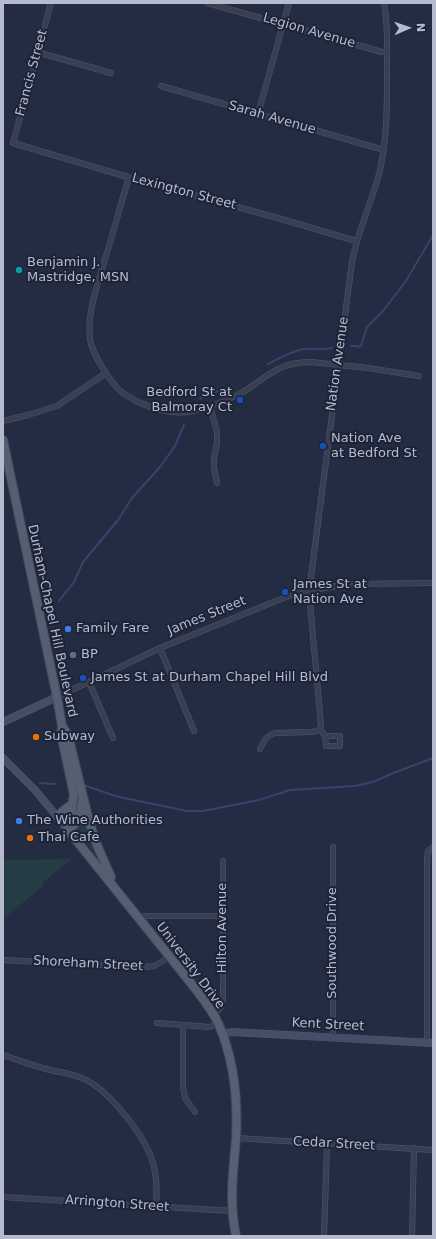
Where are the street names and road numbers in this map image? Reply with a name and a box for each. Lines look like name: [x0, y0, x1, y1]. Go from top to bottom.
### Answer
street label: Legion Avenue: [261, 10, 357, 52]
street label: Francis Street: [13, 28, 51, 118]
street label: Sarah Avenue: [226, 98, 318, 138]
street label: Lexington Street: [130, 171, 238, 213]
street label: Nation Avenue: [324, 316, 352, 412]
street label: Durham-Chapel Hill Boulevard: [24, 523, 80, 719]
street label: James Street: [166, 593, 248, 639]
street label: Hilton Avenue: [215, 883, 231, 973]
street label: Southwood Drive: [325, 887, 341, 999]
street label: University Drive: [152, 920, 228, 1012]
street label: Shoreham Street: [33, 953, 143, 975]
street label: Kent Street: [291, 1015, 365, 1035]
street label: Cedar Street: [293, 1134, 375, 1154]
street label: Arrington Street: [64, 1193, 170, 1215]

